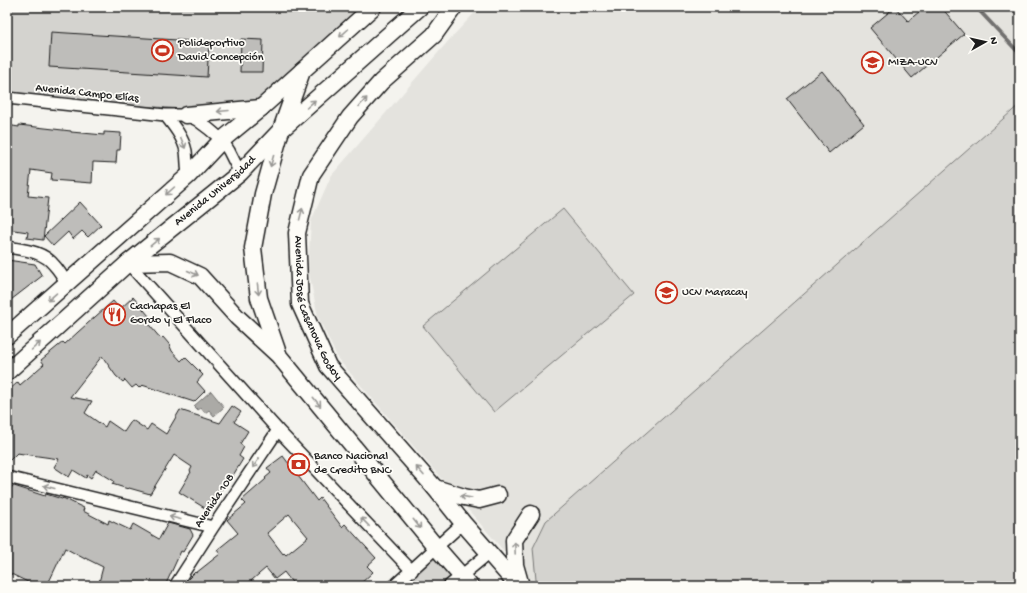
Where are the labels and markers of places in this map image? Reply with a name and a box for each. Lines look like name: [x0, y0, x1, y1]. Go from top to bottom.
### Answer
place label: Polideportivo David Concepción: [177, 37, 264, 65]
sports icon: Polideportivo David Concepción: [149, 38, 175, 64]
school or university icon: MIZA-UCV: [860, 50, 886, 76]
place label: MIZA-UCV: [888, 56, 938, 70]
school or university icon: UCV Maracay: [654, 280, 680, 306]
place label: UCV Maracay: [682, 286, 748, 300]
place label: Cachapas El Gordo y El Flaco: [130, 300, 212, 328]
restaurant icon: Cachapas El Gordo y El Flaco: [101, 301, 127, 327]
place label: Banco Nacional de Credito BNC: [313, 450, 393, 478]
bank icon: Banco Nacional de Credito BNC: [285, 451, 311, 477]

